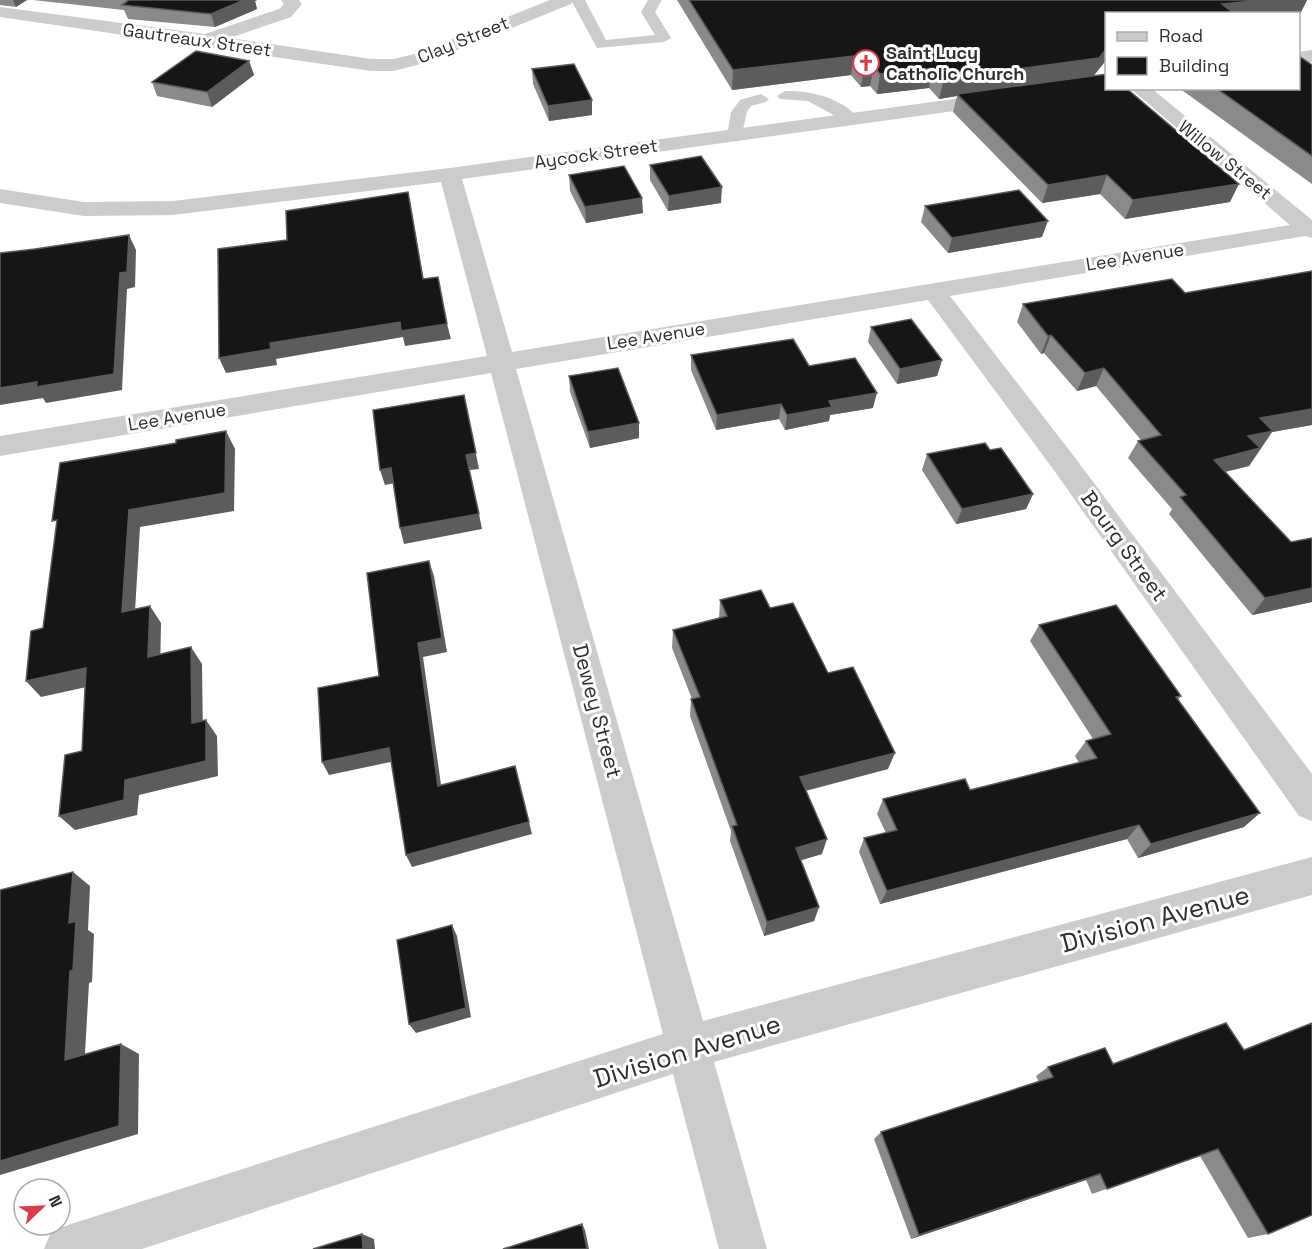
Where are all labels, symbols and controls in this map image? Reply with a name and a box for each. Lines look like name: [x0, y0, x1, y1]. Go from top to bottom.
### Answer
street label: Clay Street: [414, 11, 512, 68]
legend: [1105, 12, 1300, 90]
street label: Gautreaux Street: [121, 18, 273, 61]
text: Road: [1159, 24, 1203, 47]
place label: Saint Lucy Catholic Church: [886, 41, 1024, 85]
church icon: Saint Lucy Catholic Church: [851, 48, 881, 78]
text: Building: [1159, 54, 1229, 77]
street label: Willow Street: [1174, 115, 1277, 204]
street label: Aycock Street: [533, 133, 659, 174]
street label: Lee Avenue: [1084, 237, 1186, 276]
street label: Lee Avenue: [605, 316, 707, 355]
street label: Lee Avenue: [126, 397, 228, 436]
street label: Bourg Street: [1075, 485, 1174, 606]
street label: Dewey Street: [567, 641, 628, 781]
street label: Division Avenue: [1057, 877, 1253, 961]
street label: Division Avenue: [589, 1006, 785, 1096]
north arrow: [12, 1177, 72, 1237]
text: N: [44, 1192, 67, 1210]

